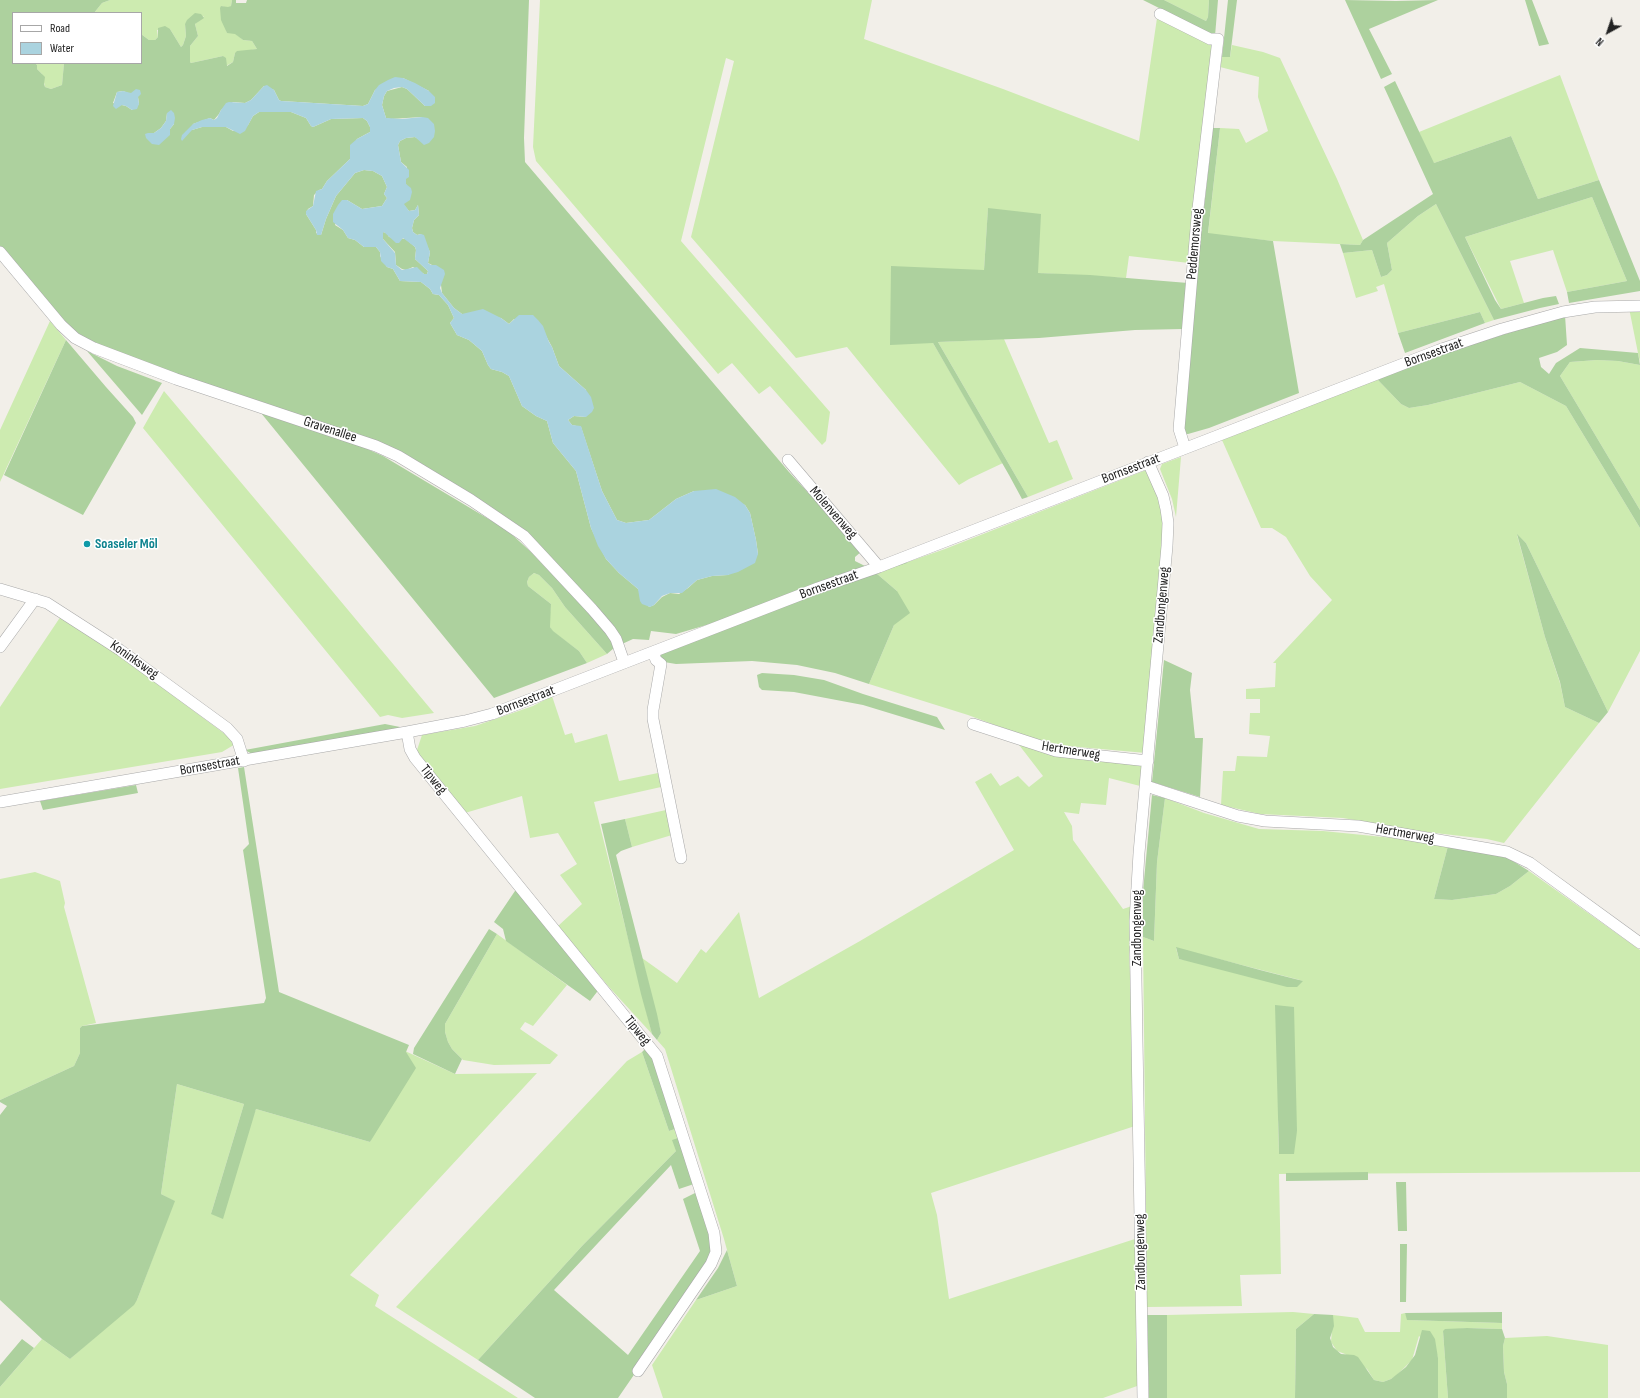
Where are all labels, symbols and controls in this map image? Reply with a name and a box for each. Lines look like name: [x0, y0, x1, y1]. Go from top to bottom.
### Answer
legend: [12, 12, 142, 64]
north arrow: [1588, 12, 1628, 52]
text: Road: [50, 21, 70, 36]
text: N: [1594, 35, 1606, 48]
text: Water: [50, 41, 74, 56]
street label: Peddemorsweg: [1184, 208, 1206, 280]
street label: Bornsestraat: [1403, 335, 1465, 371]
street label: Gravenallee: [301, 414, 359, 446]
street label: Bornsestraat: [1100, 450, 1162, 488]
street label: Molenvenweg: [806, 483, 860, 543]
place label: Soaseler Möl: [95, 536, 158, 552]
marker: Soaseler Möl: [82, 539, 92, 549]
street label: Zandbongenweg: [1150, 566, 1174, 644]
street label: Bornsestraat: [798, 567, 860, 603]
street label: Koninksweg: [106, 637, 162, 683]
street label: Bornsestraat: [495, 682, 557, 720]
street label: Hertmerweg: [1041, 738, 1101, 764]
street label: Bornsestraat: [179, 752, 241, 780]
street label: Tipweg: [416, 762, 450, 798]
street label: Hertmerweg: [1374, 821, 1436, 847]
street label: Zandbongenweg: [1129, 890, 1145, 966]
street label: Tipweg: [620, 1013, 654, 1049]
street label: Zandbongenweg: [1132, 1214, 1150, 1290]

